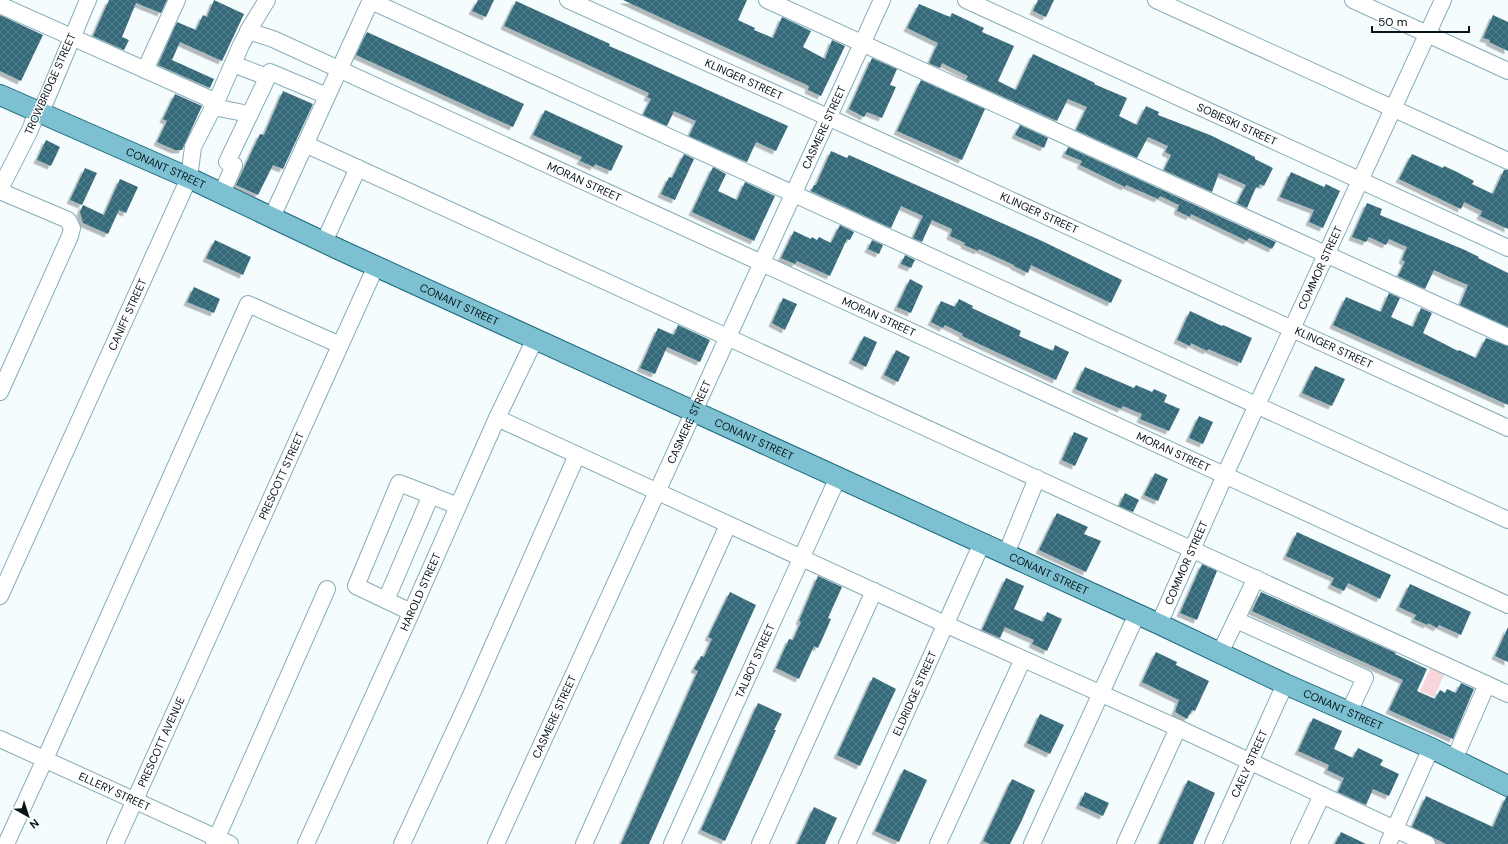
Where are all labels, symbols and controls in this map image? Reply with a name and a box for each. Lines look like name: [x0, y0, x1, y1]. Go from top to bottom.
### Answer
scale bar: [1372, 8, 1469, 34]
text: 50 m: [1378, 14, 1407, 30]
street label: TROWBRIDGE STREET: [21, 31, 79, 137]
street label: KLINGER STREET: [703, 56, 785, 103]
street label: CASMERE STREET: [799, 83, 849, 171]
street label: SOBIESKI STREET: [1195, 100, 1279, 148]
street label: CONANT STREET: [124, 144, 208, 192]
street label: MORAN STREET: [545, 159, 623, 205]
street label: KLINGER STREET: [998, 189, 1080, 236]
street label: COMMOR STREET: [1295, 224, 1345, 312]
street label: CANIFF STREET: [105, 276, 150, 353]
street label: CONANT STREET: [418, 280, 501, 329]
street label: MORAN STREET: [840, 294, 918, 340]
street label: KLINGER STREET: [1293, 324, 1375, 371]
street label: CASMERE STREET: [664, 378, 714, 466]
street label: CONANT STREET: [712, 415, 796, 463]
street label: MORAN STREET: [1134, 429, 1212, 475]
street label: PRESCOTT STREET: [255, 430, 307, 522]
street label: COMMOR STREET: [1161, 519, 1211, 607]
street label: CONANT STREET: [1007, 550, 1091, 598]
street label: HAROLD STREET: [397, 551, 444, 633]
street label: TALBOT STREET: [732, 622, 778, 700]
street label: ELDRIDGE STREET: [889, 649, 940, 738]
street label: CASMERE STREET: [529, 673, 579, 761]
street label: CONANT STREET: [1301, 686, 1385, 733]
street label: PRESCOTT AVENUE: [135, 695, 188, 789]
street label: CAELY STREET: [1228, 728, 1270, 800]
street label: ELLERY STREET: [77, 769, 153, 814]
north arrow: [8, 796, 48, 836]
text: N: [27, 816, 42, 832]

